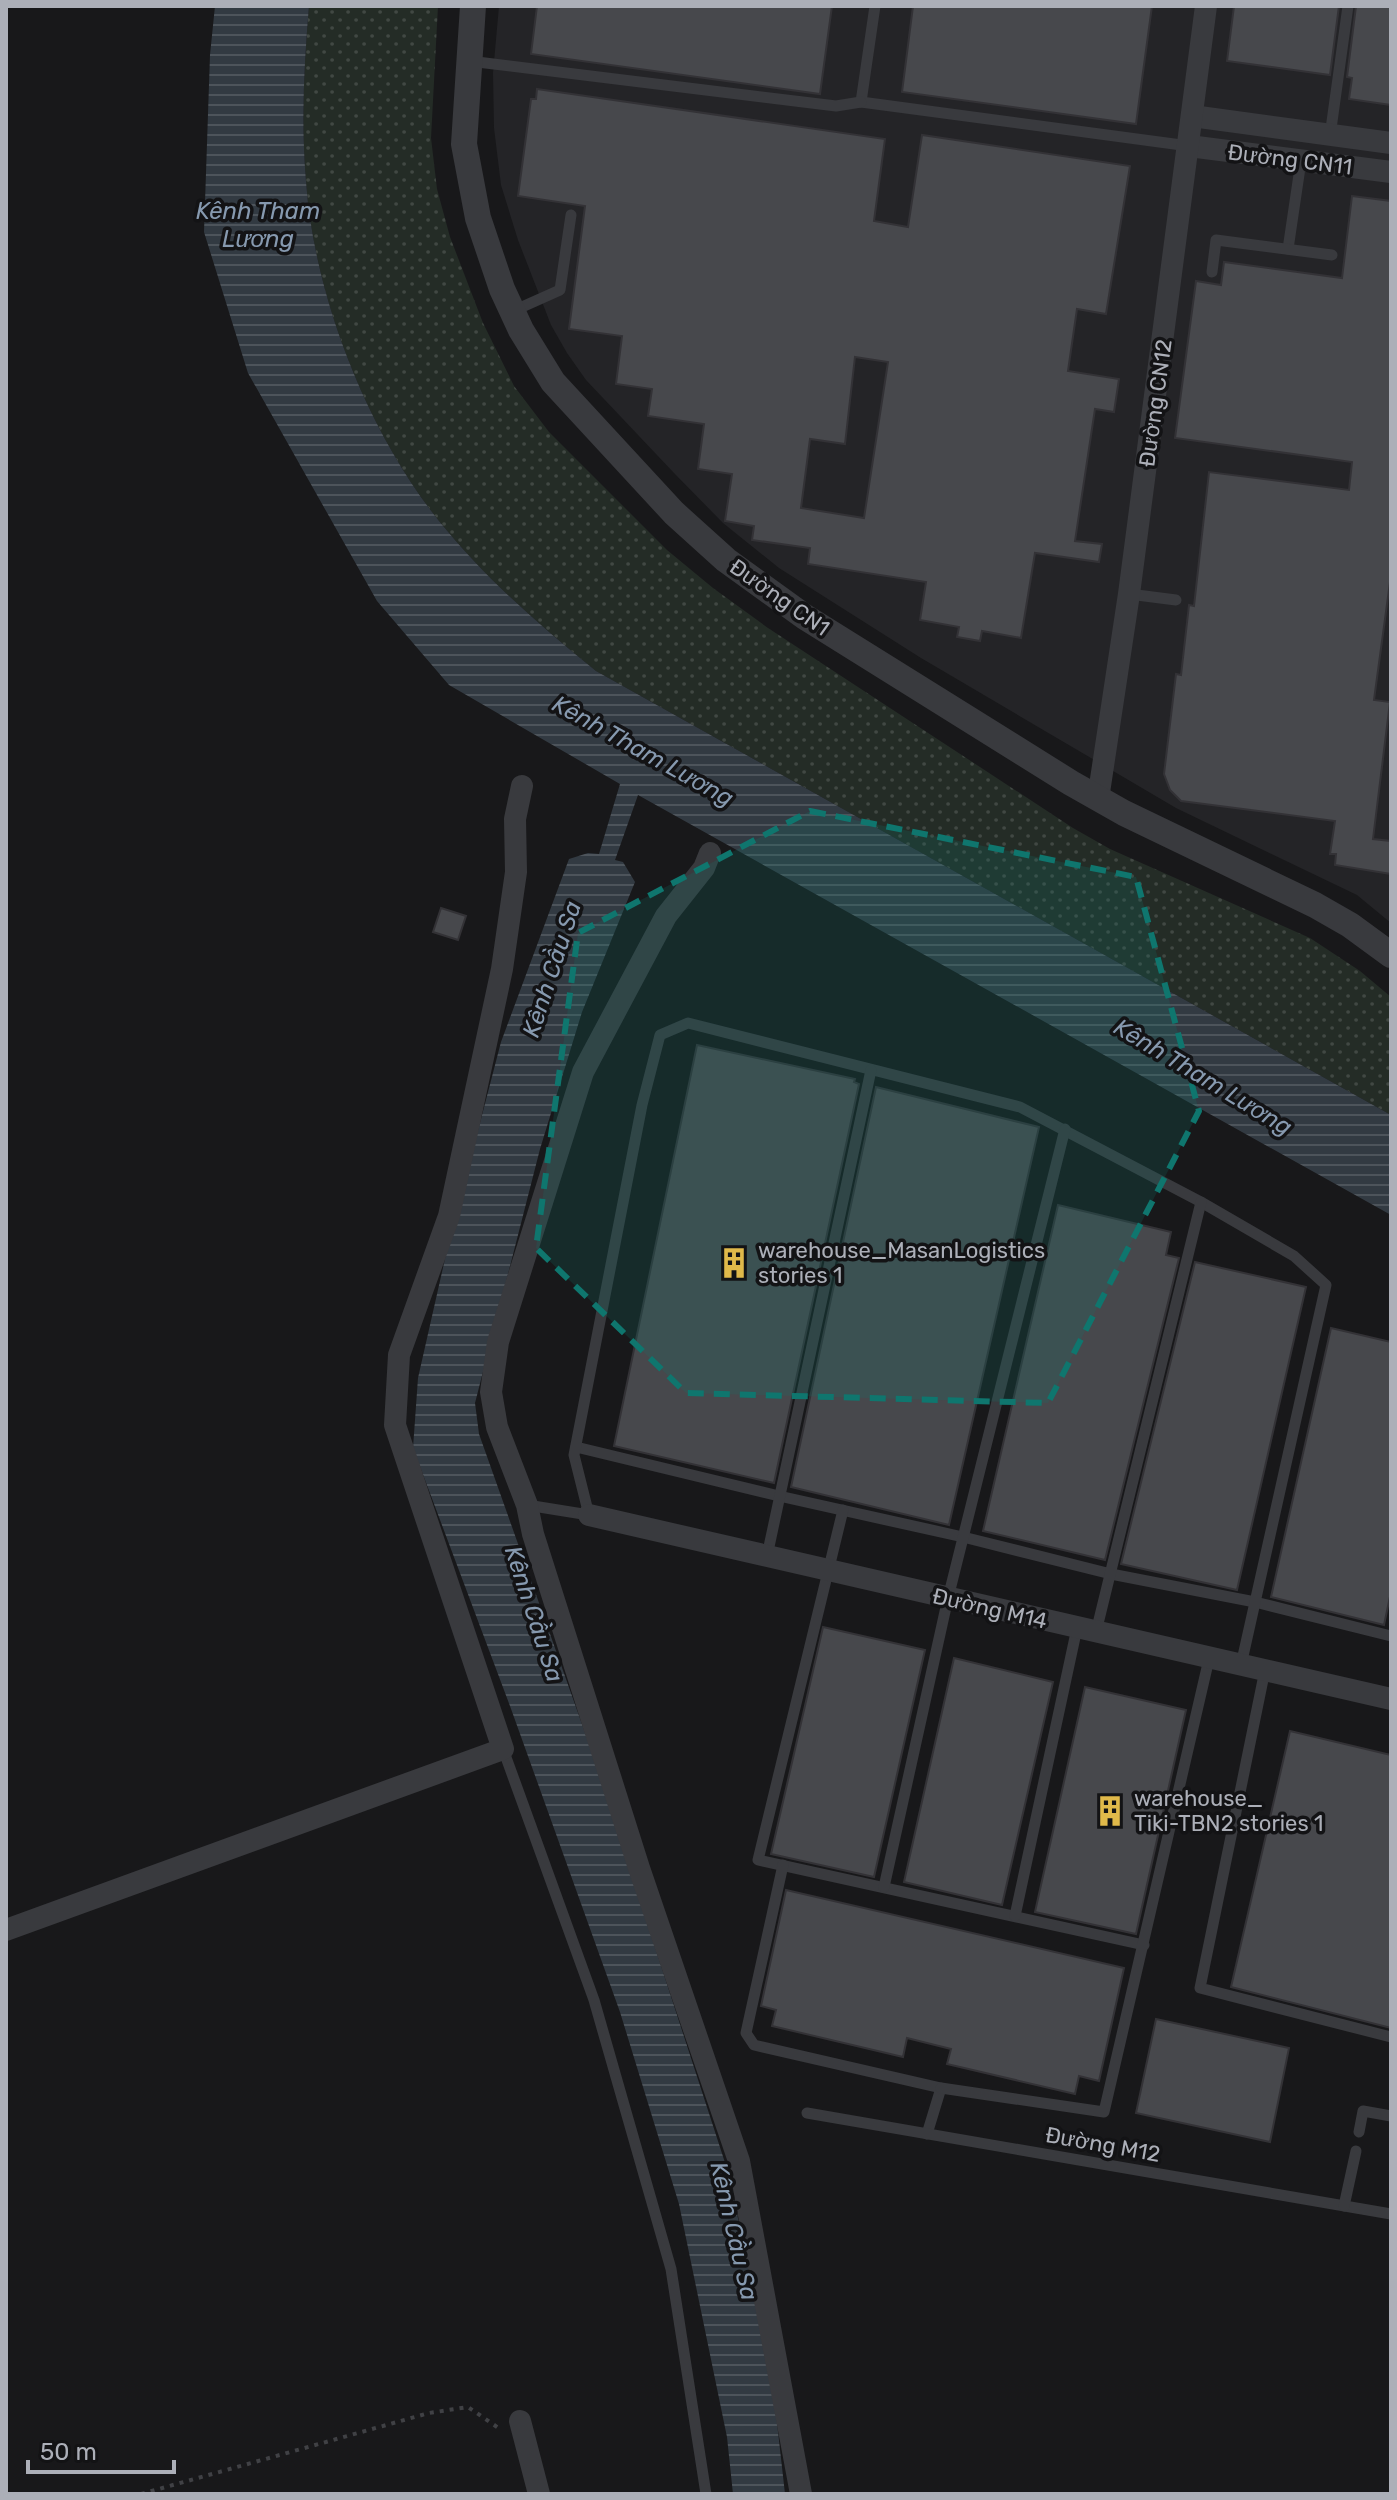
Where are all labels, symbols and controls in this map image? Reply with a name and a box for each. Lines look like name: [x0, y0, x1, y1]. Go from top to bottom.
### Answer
street label: Đường CN11: [1226, 138, 1354, 181]
water label: Kênh Tham Lương: [196, 197, 320, 253]
street label: Đường CN12: [1133, 337, 1178, 469]
street label: Đường CN1: [725, 553, 835, 642]
water label: Kênh Tham Lương: [548, 690, 738, 812]
water label: Kênh Cầu Sa: [515, 897, 587, 1041]
water label: Kênh Tham Lương: [1109, 1013, 1297, 1141]
place label: warehouse_MasanLogistics stories 1: [758, 1237, 1045, 1289]
building icon: warehouse_MasanLogistics stories 1: [717, 1246, 751, 1280]
water label: Kênh Cầu Sa: [499, 1542, 571, 1686]
street label: Đường M14: [930, 1582, 1050, 1635]
place label: warehouse_ Tiki-TBN2 stories 1: [1134, 1785, 1323, 1837]
building icon: warehouse_ Tiki-TBN2 stories 1: [1093, 1794, 1127, 1828]
street label: Đường M12: [1043, 2121, 1162, 2168]
water label: Kênh Cầu Sa: [704, 2159, 766, 2303]
scale bar: [28, 2424, 174, 2474]
text: 50 m: [40, 2438, 97, 2466]

